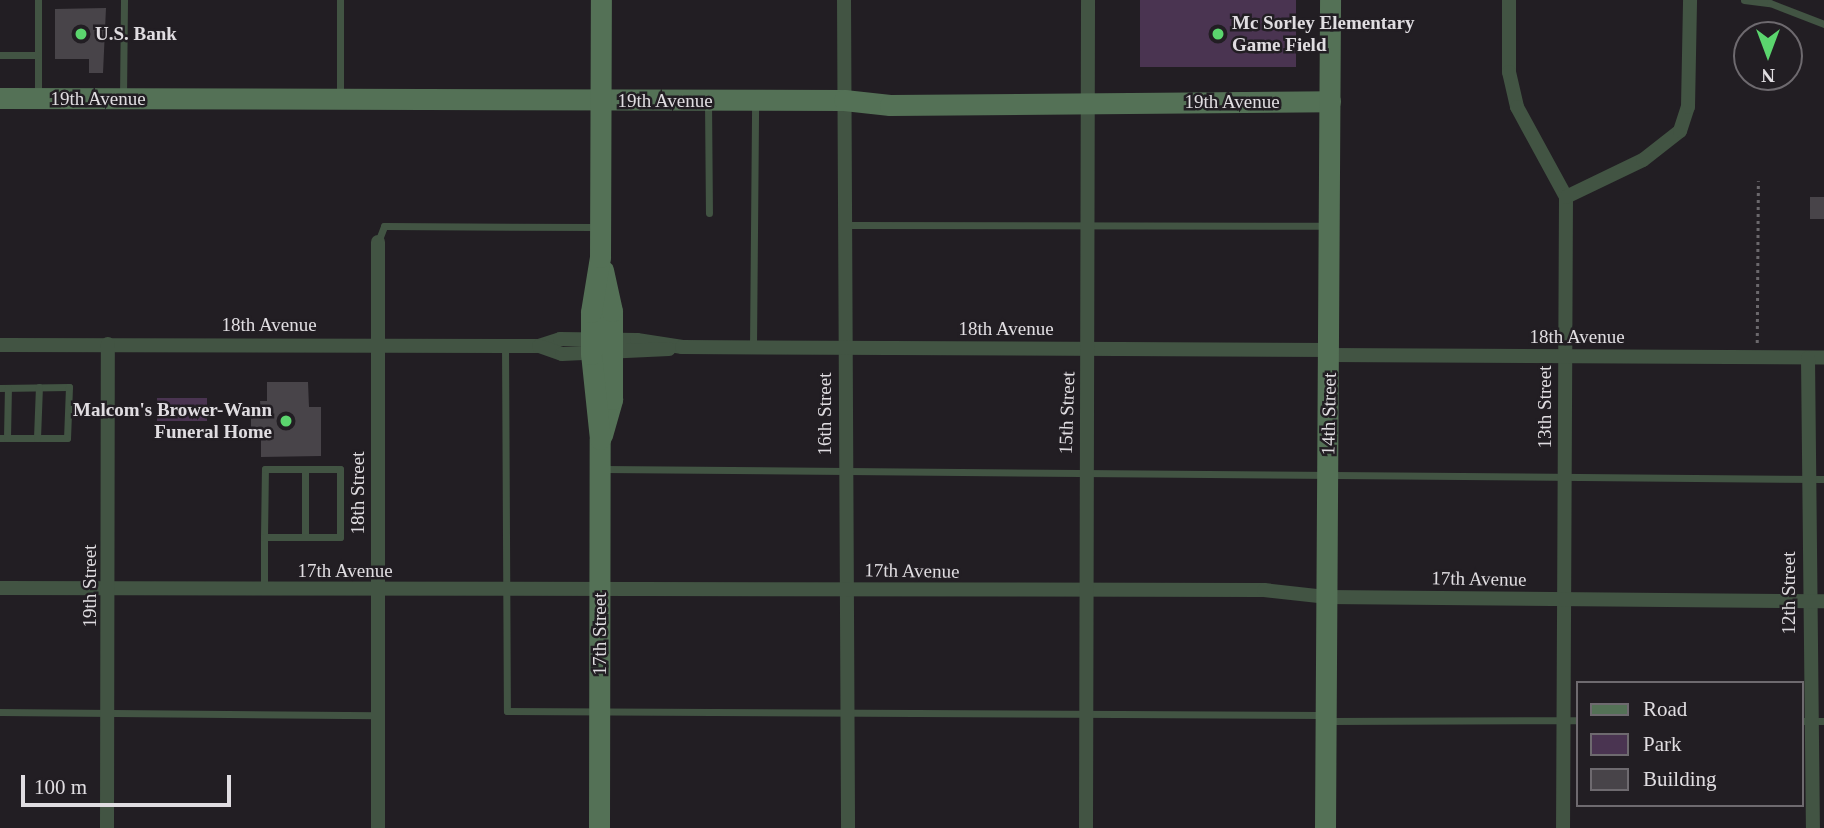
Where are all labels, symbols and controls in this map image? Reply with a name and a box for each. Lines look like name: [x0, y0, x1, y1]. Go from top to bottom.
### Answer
place label: Mc Sorley Elementary Game Field: [1232, 12, 1415, 56]
north arrow: [1733, 21, 1803, 91]
place label: U.S. Bank: [95, 23, 177, 45]
marker: U.S. Bank: [73, 26, 89, 42]
marker: Mc Sorley Elementary Game Field: [1210, 26, 1226, 42]
text: N: [1761, 65, 1775, 86]
street label: 19th Avenue: [50, 88, 146, 110]
street label: 19th Avenue: [617, 90, 713, 112]
street label: 19th Avenue: [1184, 91, 1280, 113]
street label: 18th Avenue: [221, 314, 317, 336]
street label: 18th Avenue: [958, 318, 1054, 340]
street label: 18th Avenue: [1529, 326, 1625, 348]
street label: 13th Street: [1534, 366, 1556, 448]
street label: 15th Street: [1054, 371, 1080, 455]
street label: 14th Street: [1317, 372, 1341, 456]
street label: 16th Street: [814, 373, 836, 455]
place label: Malcom's Brower-Wann Funeral Home: [73, 399, 272, 443]
marker: Malcom's Brower-Wann Funeral Home: [278, 413, 294, 429]
street label: 18th Street: [347, 452, 369, 534]
street label: 19th Street: [79, 545, 101, 627]
street label: 12th Street: [1778, 552, 1800, 634]
street label: 17th Avenue: [864, 559, 960, 583]
street label: 17th Avenue: [297, 560, 393, 582]
street label: 17th Avenue: [1431, 567, 1527, 591]
street label: 17th Street: [589, 593, 611, 675]
legend: [1576, 681, 1803, 807]
text: Road: [1643, 697, 1687, 721]
text: Park: [1643, 732, 1682, 756]
scale bar: [24, 762, 234, 806]
text: Building: [1643, 767, 1717, 791]
text: 100 m: [34, 775, 87, 799]

